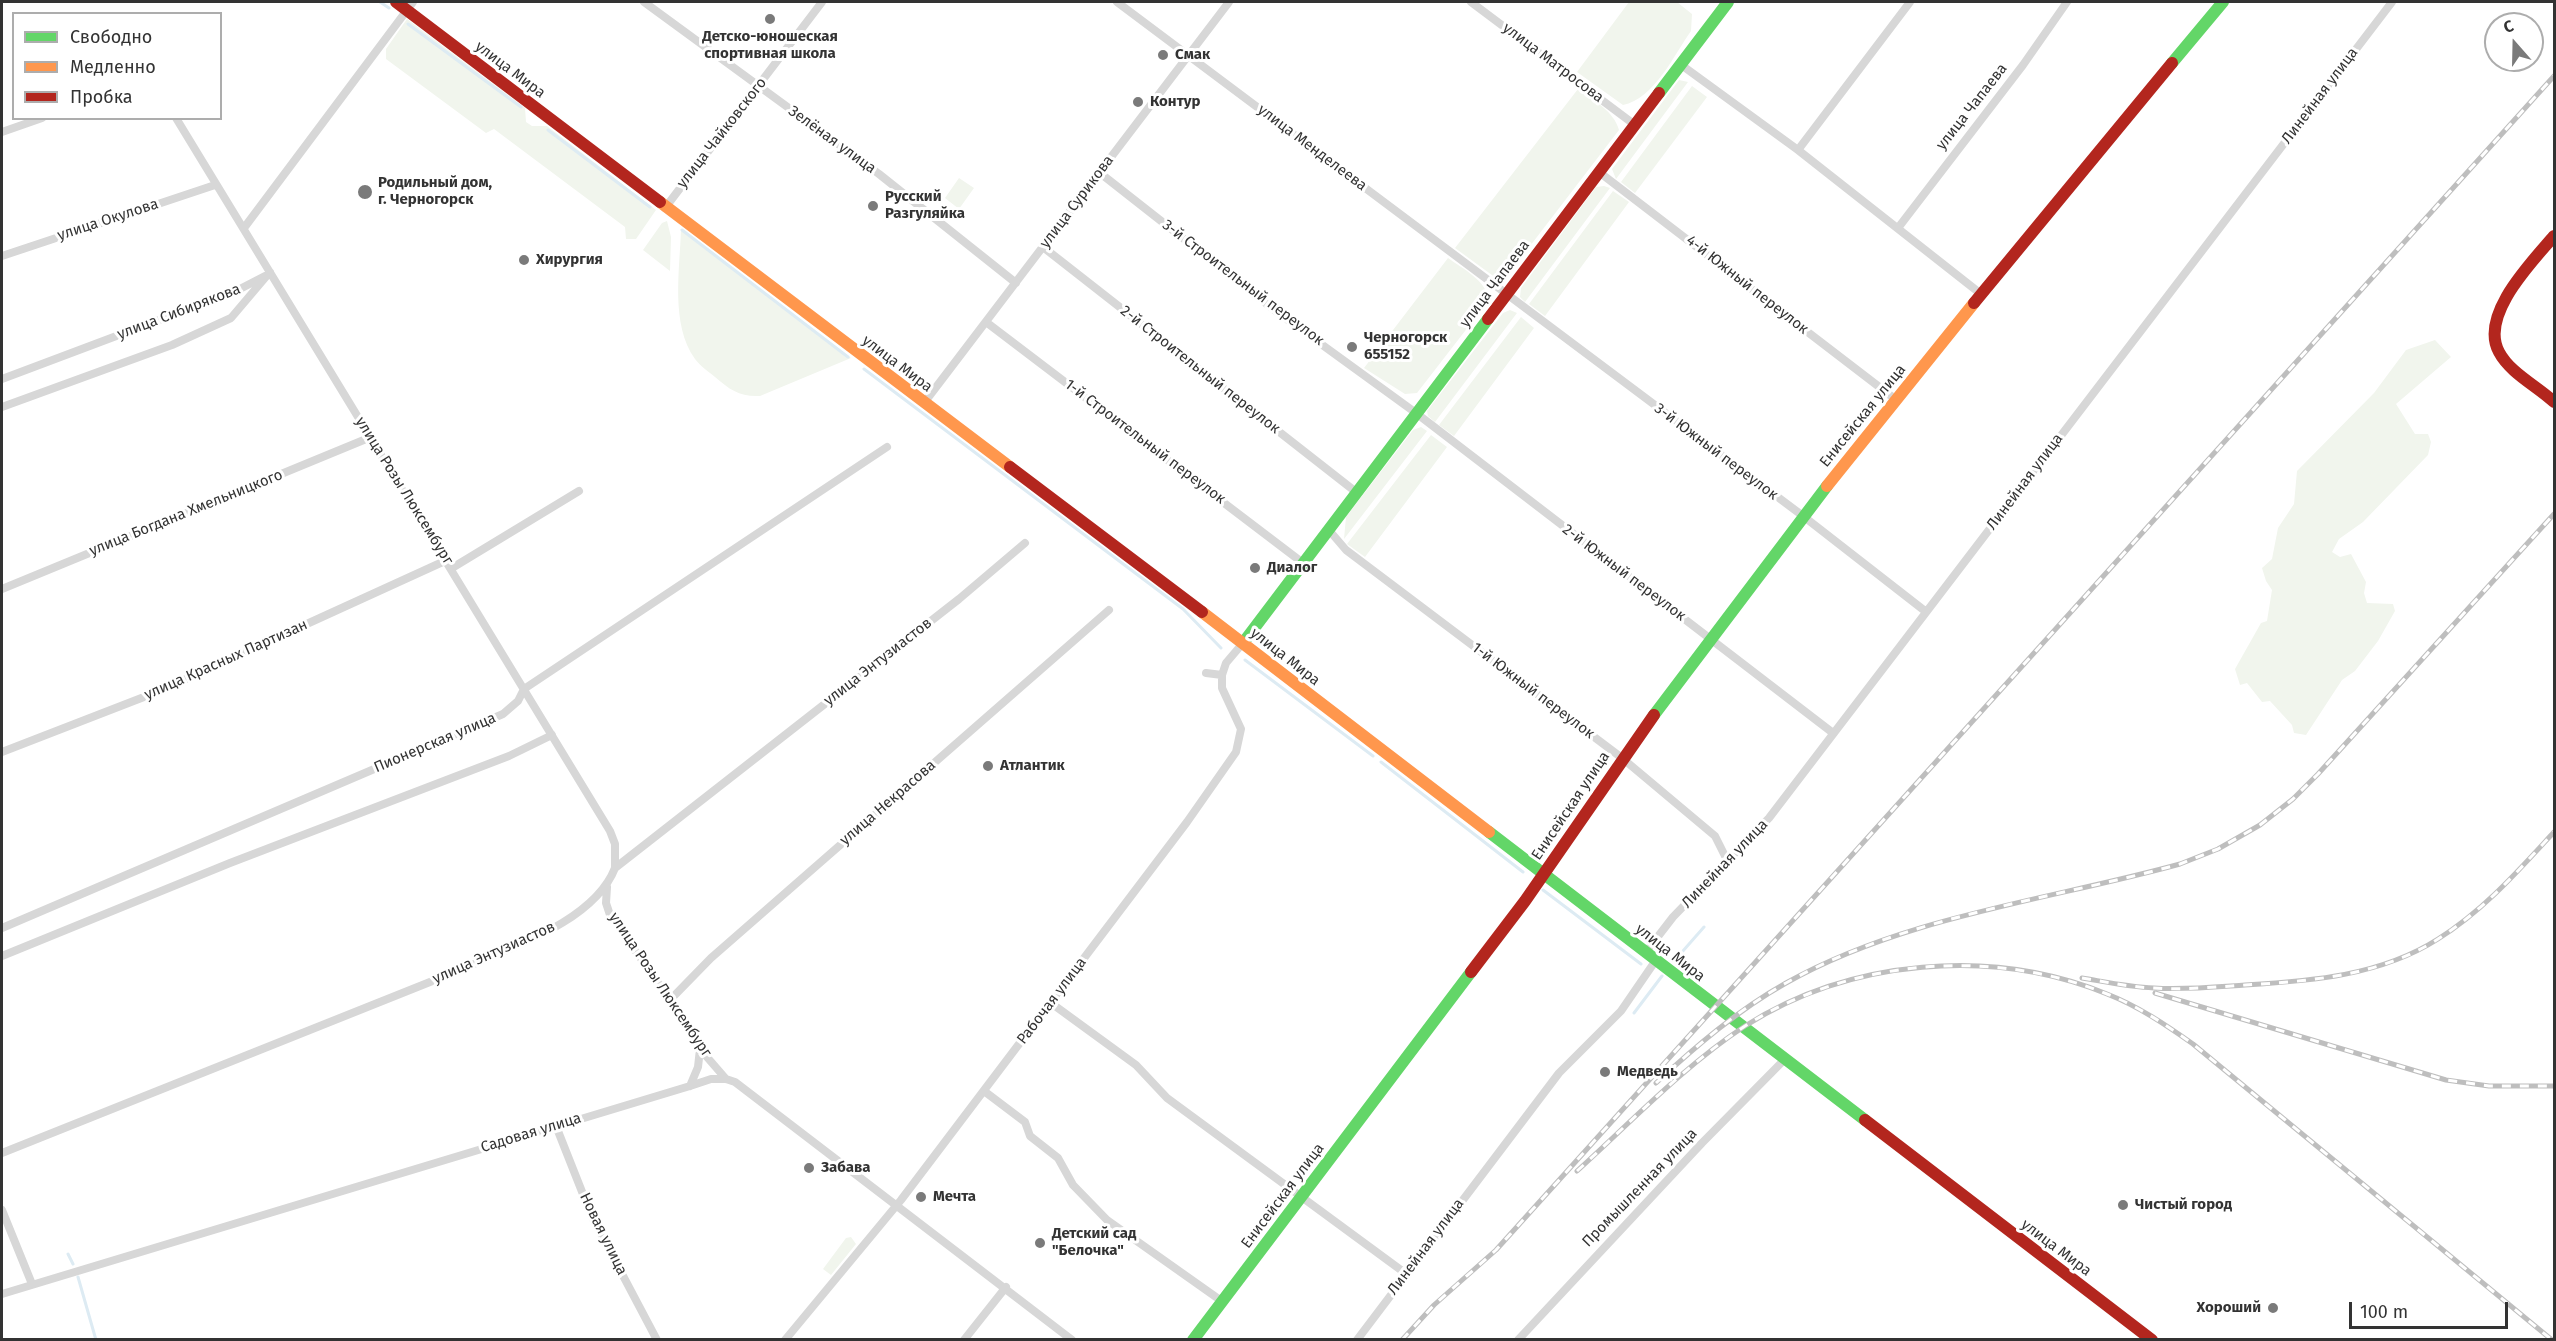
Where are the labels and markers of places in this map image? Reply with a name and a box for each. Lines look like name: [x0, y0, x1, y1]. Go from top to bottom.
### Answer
marker: Детско-юношеская спортивная школа: [763, 12, 777, 26]
place label: Детско-юношеская спортивная школа: [702, 28, 838, 63]
place label: Смак: [1175, 46, 1210, 64]
marker: Смак: [1156, 48, 1170, 62]
place label: Контур: [1150, 93, 1200, 111]
marker: Контур: [1131, 95, 1145, 109]
place label: Родильный дом, г. Черногорск: [378, 174, 492, 209]
marker: Родильный дом, г. Черногорск: [356, 183, 374, 201]
place label: Русский Разгуляйка: [885, 188, 965, 223]
marker: Русский Разгуляйка: [866, 199, 880, 213]
place label: Хирургия: [536, 251, 603, 269]
marker: Хирургия: [517, 253, 531, 267]
place label: Черногорск 655152: [1364, 329, 1447, 364]
marker: Черногорск 655152: [1345, 340, 1359, 354]
place label: Диалог: [1267, 559, 1317, 577]
marker: Диалог: [1248, 561, 1262, 575]
place label: Атлантик: [1000, 757, 1065, 775]
marker: Атлантик: [981, 759, 995, 773]
place label: Медведь: [1617, 1063, 1678, 1081]
marker: Медведь: [1598, 1065, 1612, 1079]
place label: Забава: [821, 1159, 870, 1177]
marker: Забава: [802, 1161, 816, 1175]
place label: Мечта: [933, 1188, 976, 1206]
marker: Мечта: [914, 1190, 928, 1204]
place label: Чистый город: [2135, 1196, 2232, 1214]
marker: Чистый город: [2116, 1198, 2130, 1212]
place label: Детский сад "Белочка": [1052, 1225, 1136, 1260]
marker: Детский сад "Белочка": [1033, 1236, 1047, 1250]
place label: Хороший: [2197, 1299, 2261, 1317]
marker: Хороший: [2266, 1301, 2280, 1315]

